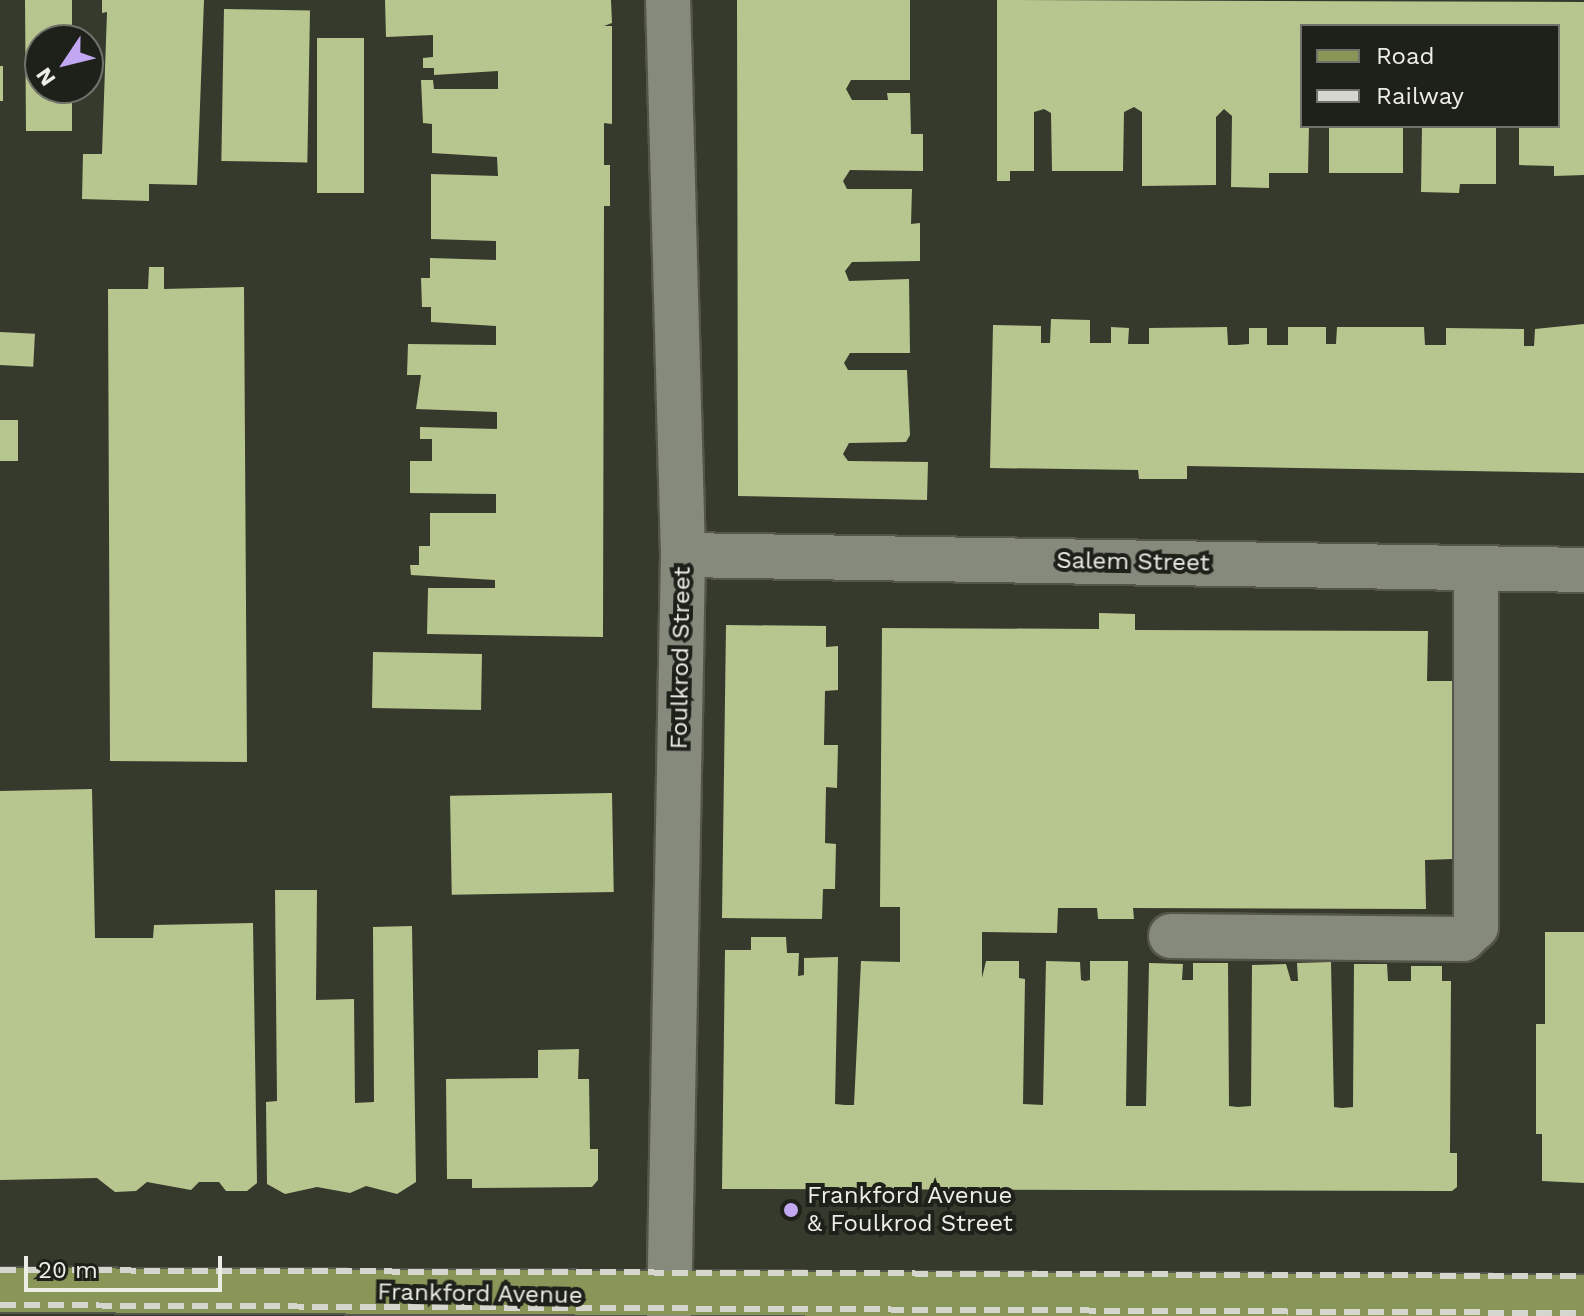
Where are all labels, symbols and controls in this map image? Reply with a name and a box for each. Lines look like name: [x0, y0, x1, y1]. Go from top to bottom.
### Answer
north arrow: [24, 24, 104, 104]
legend: [1300, 24, 1560, 128]
text: Road: [1376, 42, 1435, 70]
text: N: [31, 63, 60, 91]
text: Railway: [1376, 82, 1464, 110]
street label: Salem Street: [1056, 546, 1210, 578]
street label: Foulkrod Street: [665, 566, 697, 750]
place label: Frankford Avenue & Foulkrod Street: [807, 1182, 1013, 1238]
marker: Frankford Avenue & Foulkrod Street: [782, 1201, 800, 1219]
scale bar: [28, 1240, 226, 1290]
text: 20 m: [38, 1256, 98, 1284]
street label: Frankford Avenue: [377, 1278, 583, 1310]

